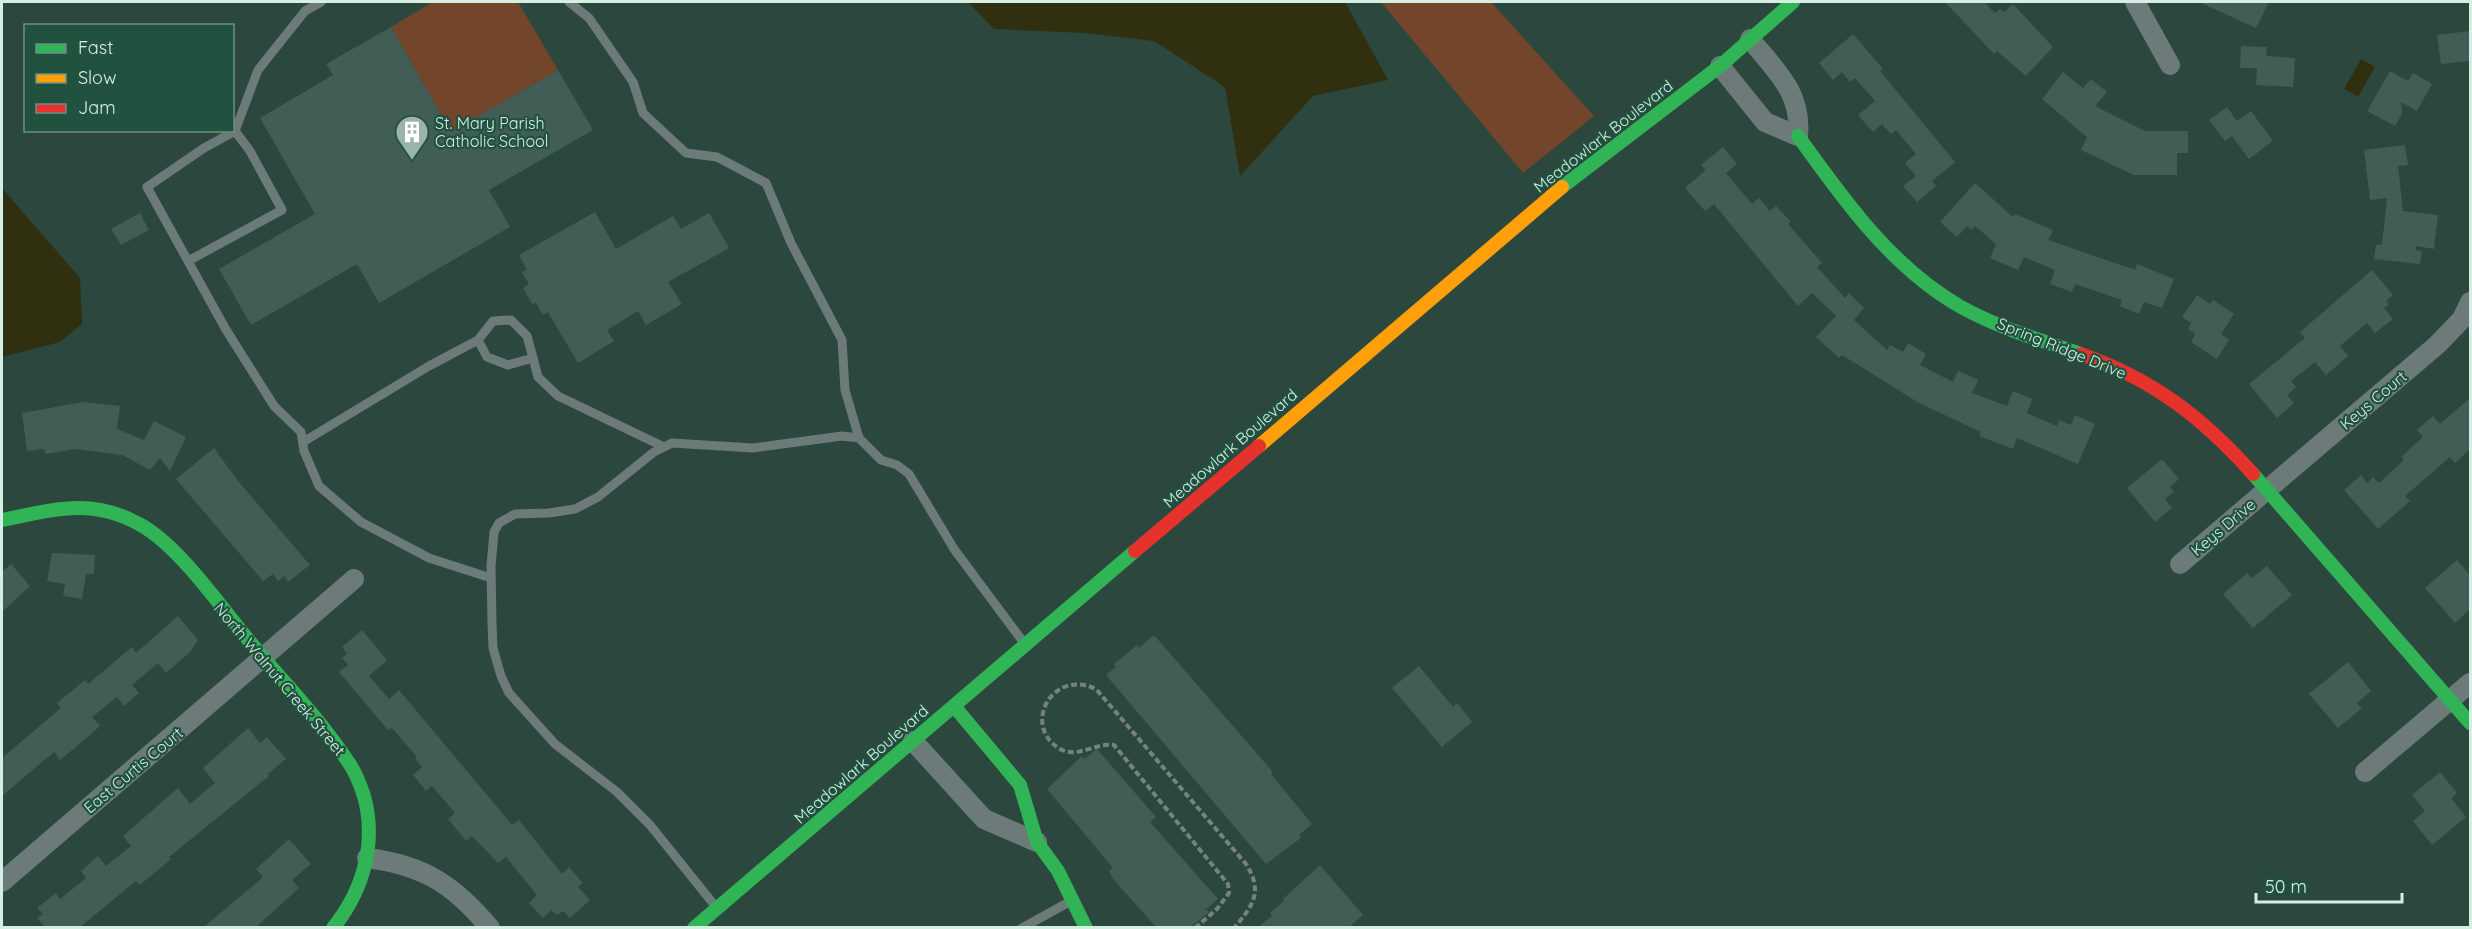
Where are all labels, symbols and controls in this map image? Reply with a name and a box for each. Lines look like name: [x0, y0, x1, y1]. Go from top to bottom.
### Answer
legend: [24, 24, 234, 132]
text: Fast: [78, 36, 113, 59]
text: Slow: [78, 66, 116, 89]
street label: Meadowlark Boulevard: [1529, 75, 1677, 197]
text: Jam: [78, 96, 116, 119]
place label: St. Mary Parish Catholic School: [435, 113, 548, 151]
building icon: St. Mary Parish Catholic School: [394, 114, 430, 161]
street label: Spring Ridge Drive: [1995, 313, 2129, 383]
street label: Keys Court: [2336, 366, 2410, 434]
street label: Meadowlark Boulevard: [1159, 384, 1301, 512]
street label: Keys Drive: [2186, 494, 2260, 560]
street label: North Walnut Creek Street: [210, 598, 350, 760]
street label: Meadowlark Boulevard: [790, 700, 932, 828]
street label: East Curtis Court: [79, 723, 187, 817]
scale bar: [2256, 866, 2402, 904]
text: 50 m: [2265, 875, 2307, 898]

